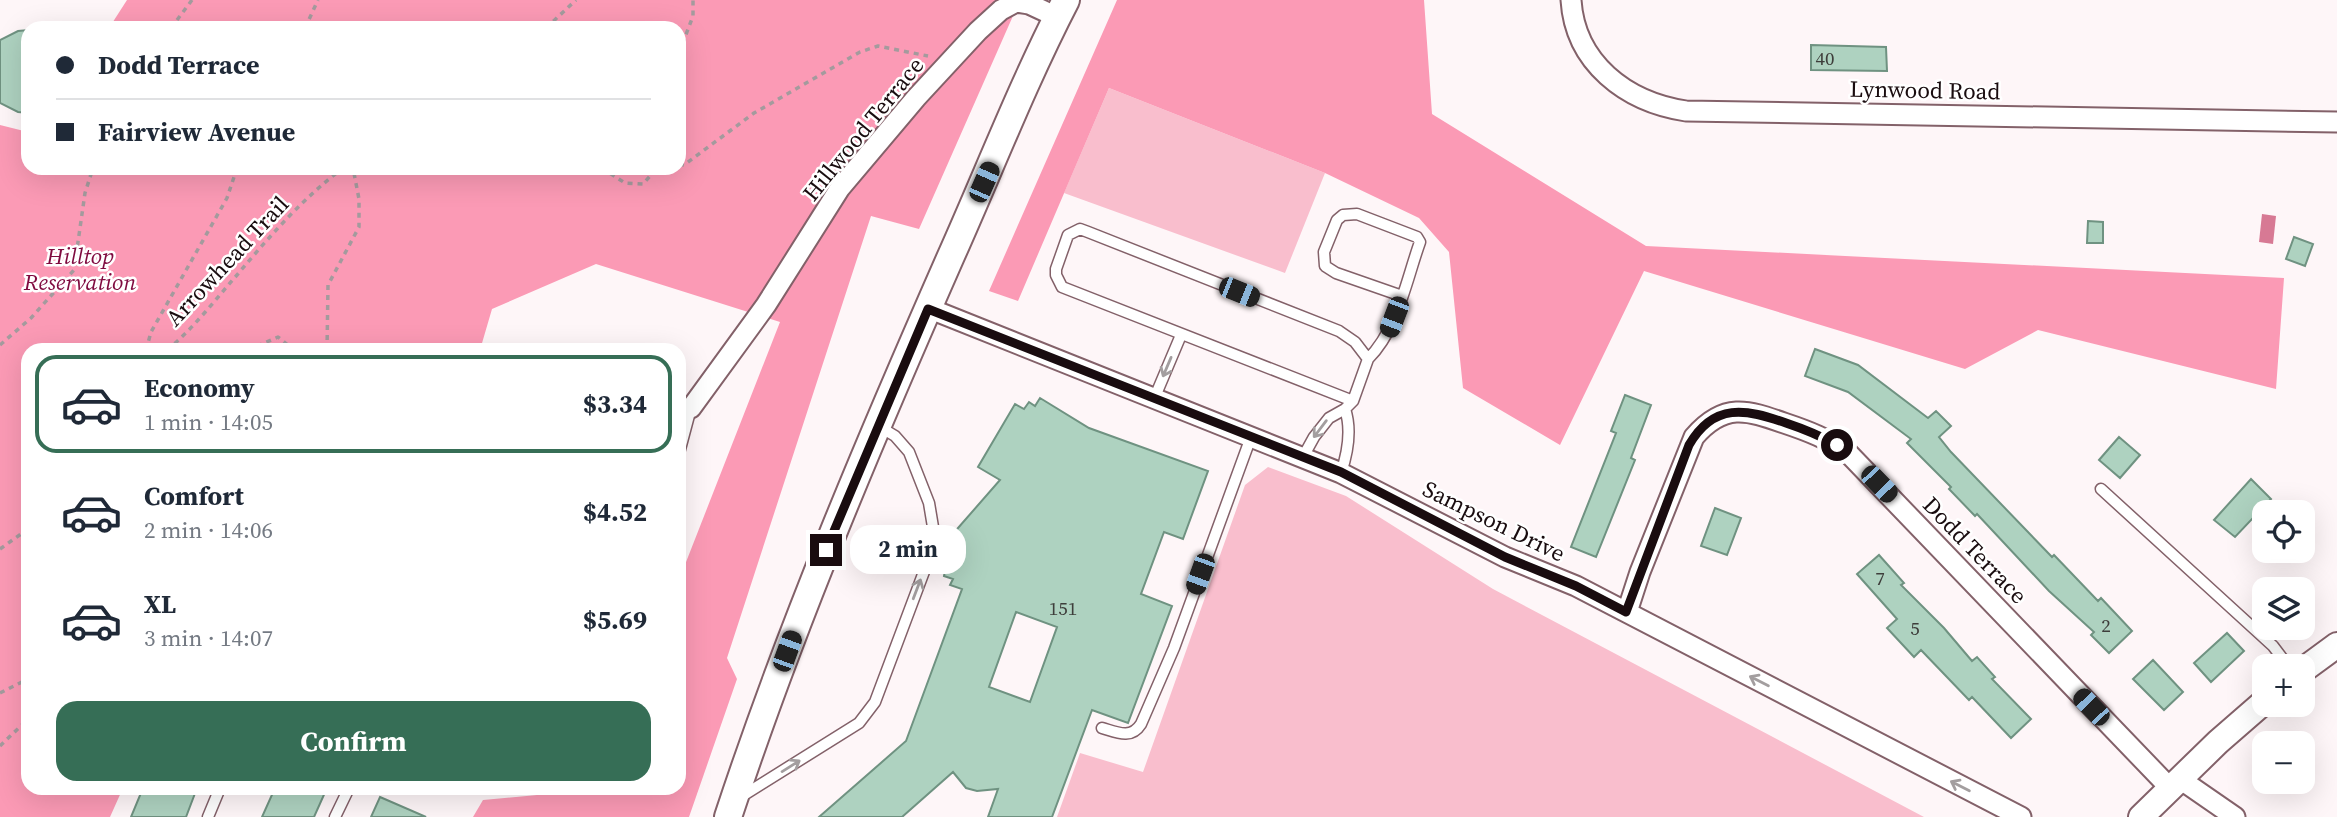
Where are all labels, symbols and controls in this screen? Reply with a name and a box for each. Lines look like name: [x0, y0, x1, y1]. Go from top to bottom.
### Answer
house number: 40: [1815, 45, 1835, 71]
text: Dodd Terrace: [98, 47, 260, 83]
street label: Hillwood Terrace: [795, 50, 931, 208]
street label: Lynwood Road: [1849, 73, 2001, 107]
text: Fairview Avenue: [98, 114, 295, 150]
car: [966, 159, 1003, 205]
street label: Arrowhead Trail: [158, 189, 296, 333]
park label: Hilltop Reservation: [23, 240, 136, 298]
car: [1216, 274, 1263, 310]
car: [1377, 294, 1412, 340]
one-way arrow: [1160, 356, 1173, 377]
text: Economy: [144, 370, 255, 406]
icon: car: [60, 373, 123, 436]
text: $3.34: [583, 386, 647, 422]
text: 1 min · 14:05: [144, 406, 273, 438]
one-way arrow: [1313, 420, 1328, 438]
route start: [1821, 429, 1853, 461]
car: [1857, 462, 1902, 506]
street label: Sampson Drive: [1418, 473, 1570, 569]
text: Comfort: [144, 478, 244, 514]
icon: car: [60, 481, 123, 544]
street label: Dodd Terrace: [1916, 489, 2034, 611]
text: $4.52: [583, 494, 647, 530]
map controls: [2252, 500, 2315, 794]
button: locate: [2252, 500, 2315, 563]
text: 2 min · 14:06: [144, 514, 273, 546]
callout: 2 min: [850, 526, 966, 574]
text: 2 min: [878, 533, 938, 565]
route end: [810, 534, 842, 566]
car: [1183, 551, 1218, 597]
house number: 7: [1875, 565, 1885, 591]
button: layers: [2252, 577, 2315, 640]
one-way arrow: [912, 579, 925, 601]
text: XL: [144, 586, 176, 622]
icon: car: [60, 589, 123, 652]
house number: 151: [1049, 595, 1077, 621]
text: $5.69: [583, 602, 647, 638]
house number: 2: [2101, 612, 2111, 638]
house number: 5: [1910, 615, 1920, 641]
text: 3 min · 14:07: [144, 622, 273, 654]
car: [770, 628, 805, 674]
button: +: [2252, 654, 2315, 717]
one-way arrow: [1749, 673, 1769, 687]
car: [2069, 685, 2114, 729]
button: Confirm: [56, 701, 651, 781]
button: −: [2252, 731, 2315, 794]
one-way arrow: [780, 759, 800, 773]
one-way arrow: [1951, 778, 1971, 792]

